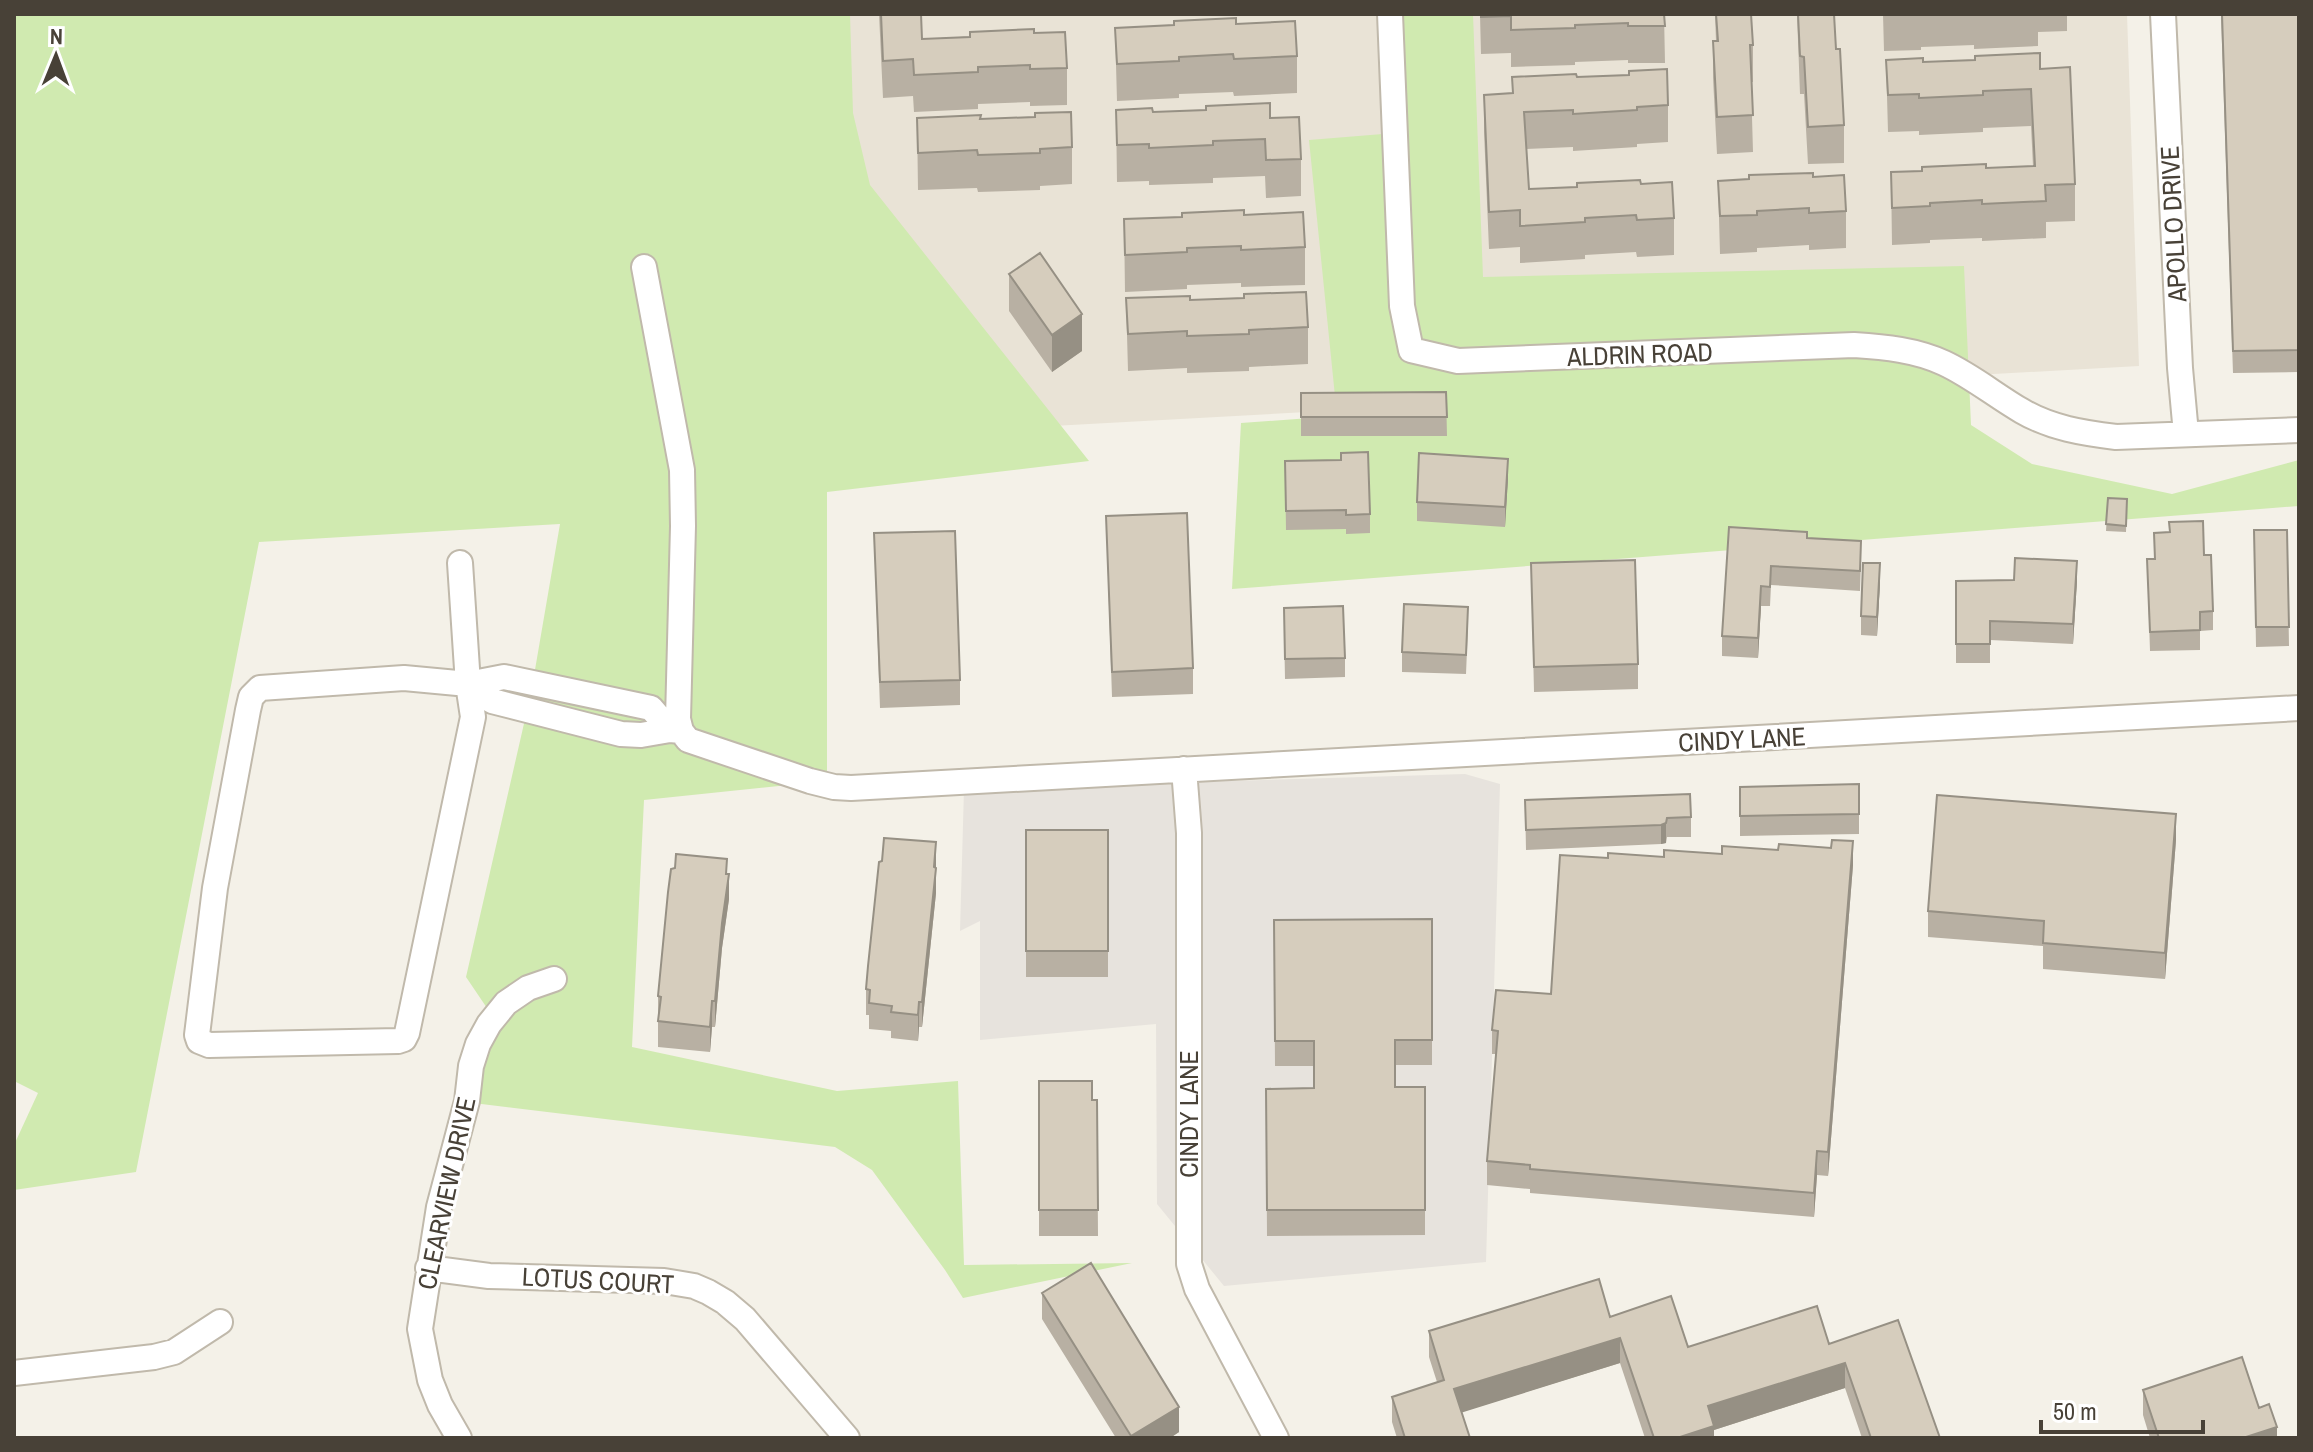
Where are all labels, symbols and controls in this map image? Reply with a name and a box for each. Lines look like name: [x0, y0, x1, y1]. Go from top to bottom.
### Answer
north arrow: [16, 16, 96, 96]
text: N: [50, 21, 63, 51]
street label: APOLLO DRIVE: [2151, 145, 2195, 304]
street label: ALDRIN ROAD: [1566, 334, 1713, 374]
street label: CINDY LANE: [1677, 718, 1807, 760]
street label: CINDY LANE: [1171, 1050, 1206, 1178]
street label: CLEARVIEW DRIVE: [408, 1093, 484, 1293]
street label: LOTUS COURT: [521, 1259, 675, 1301]
scale bar: [2041, 1384, 2203, 1434]
text: 50 m: [2053, 1395, 2097, 1427]

